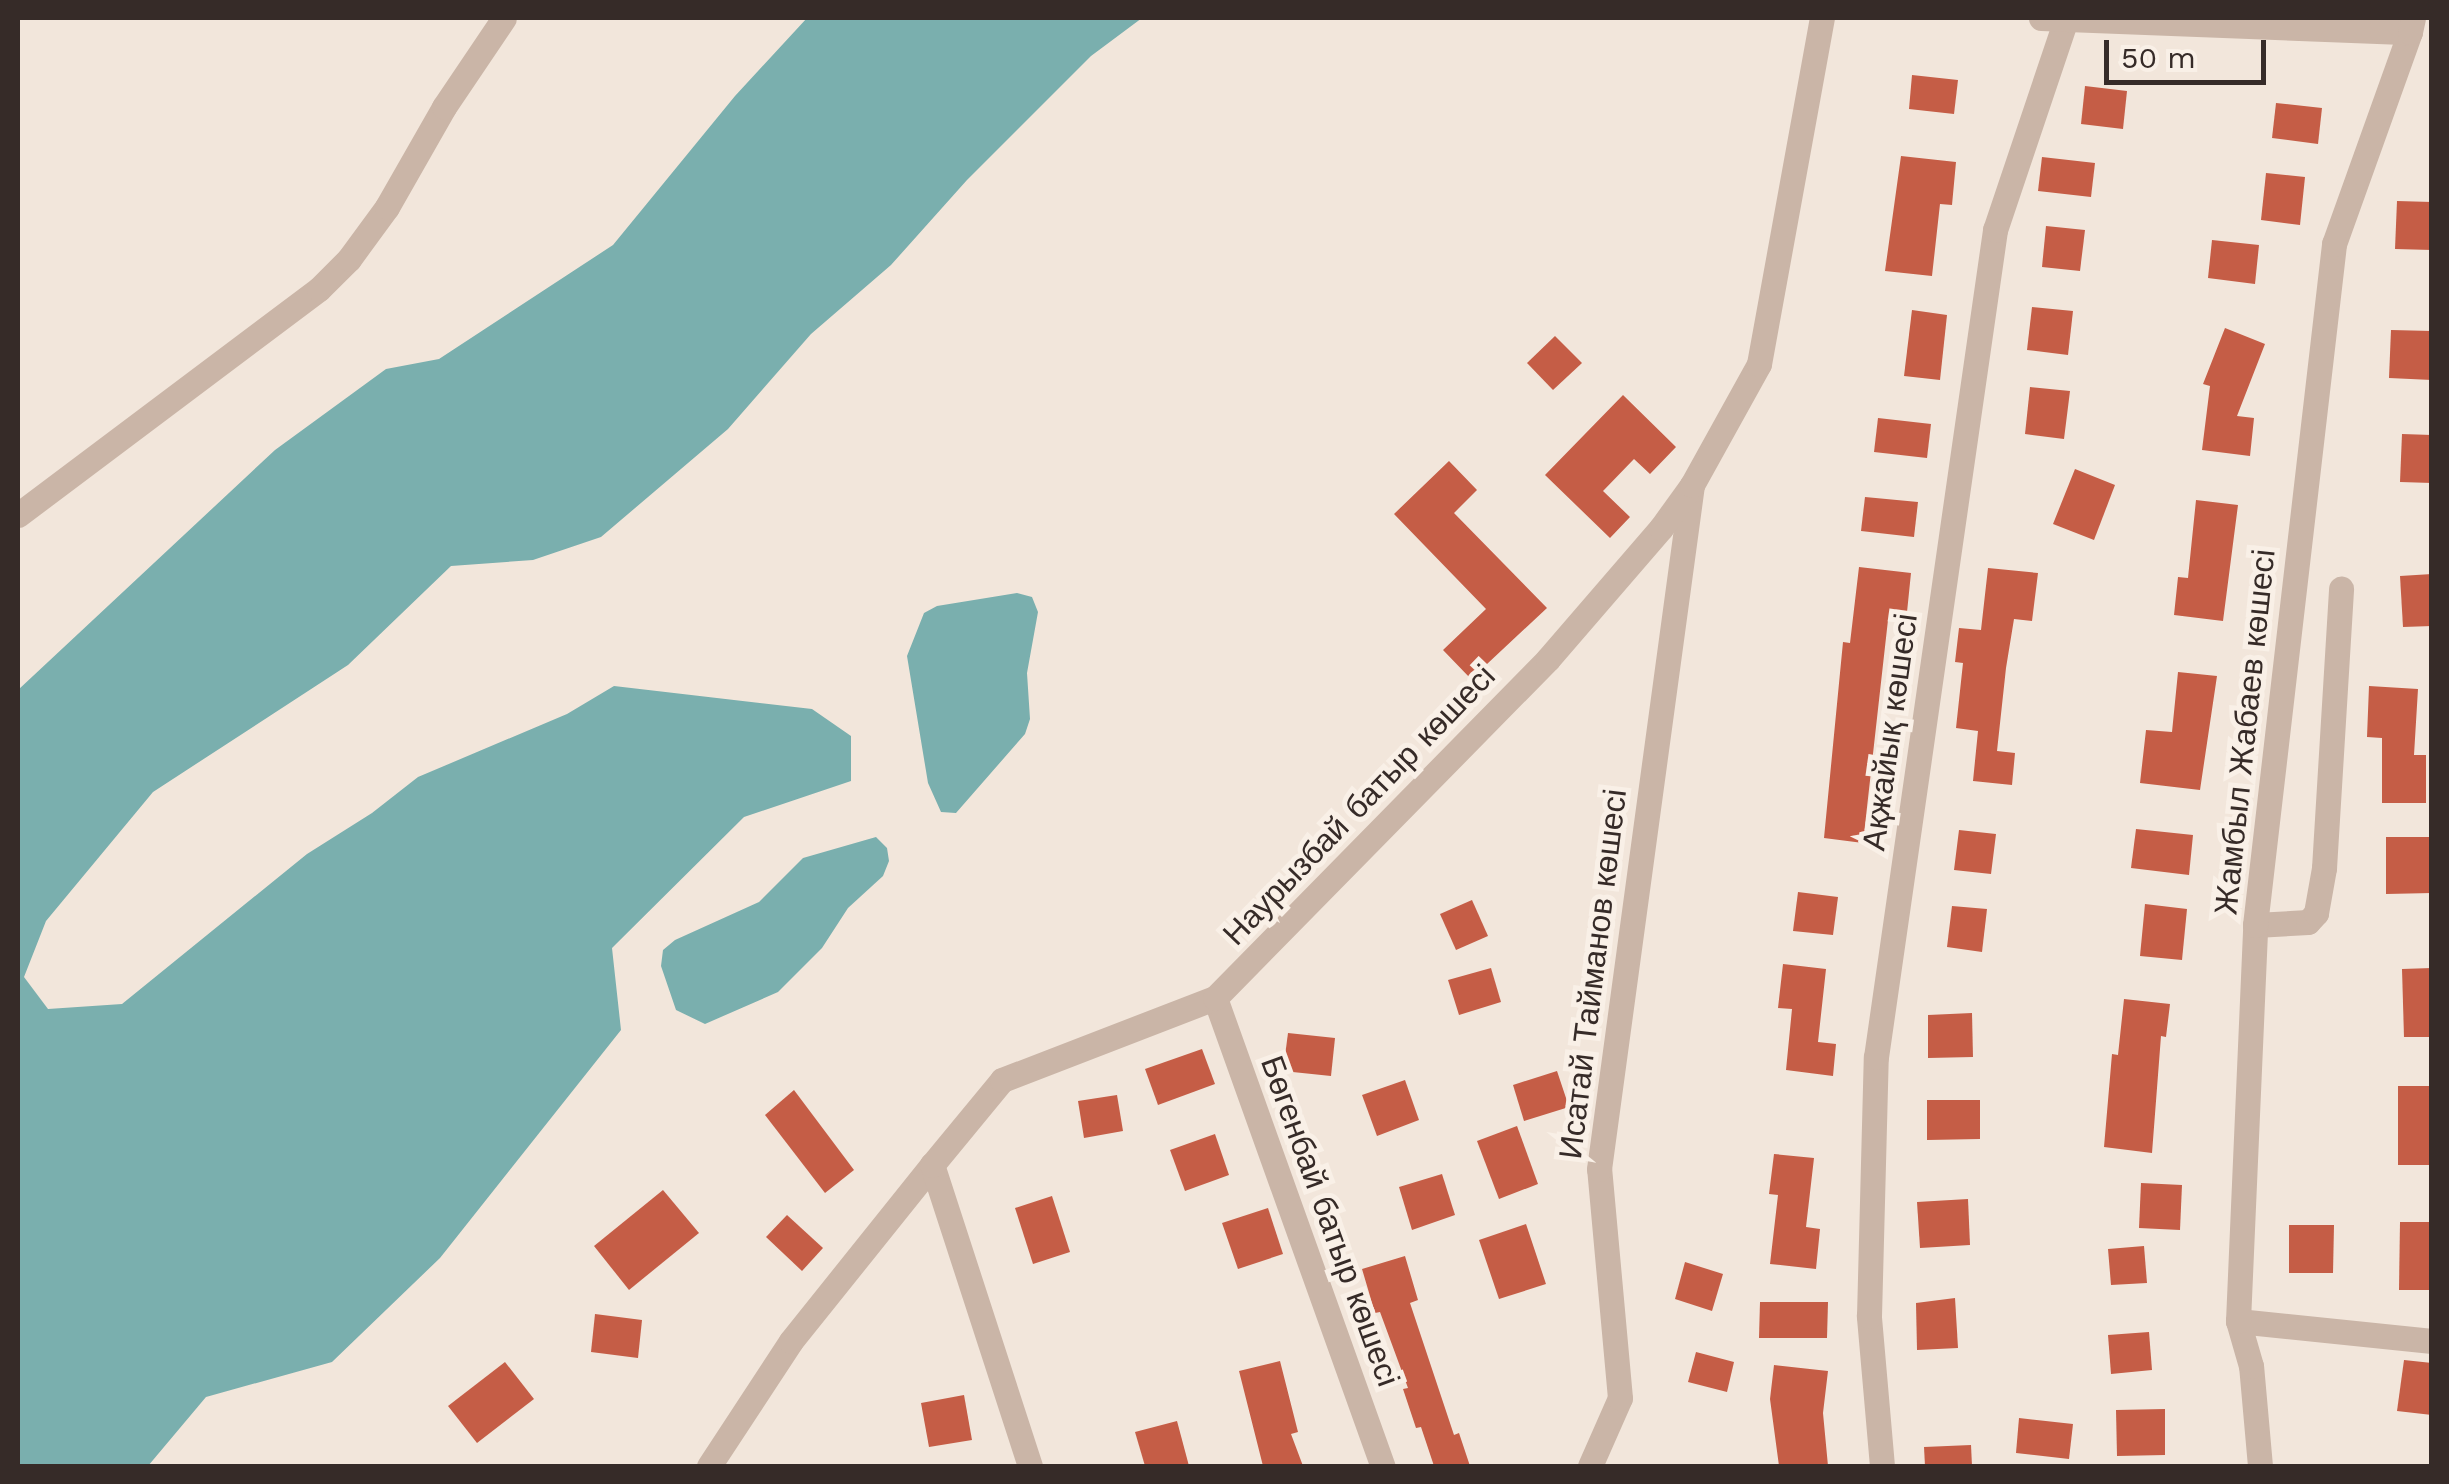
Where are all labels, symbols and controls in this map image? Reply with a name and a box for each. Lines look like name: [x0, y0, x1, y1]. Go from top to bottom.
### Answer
scale bar: [2109, 20, 2272, 82]
text: 50 m: [2121, 40, 2196, 75]
street label: Жамбыл Жабаев көшесі: [2207, 547, 2283, 917]
street label: Ақжайық көшесі: [1854, 611, 1926, 853]
street label: Наурызбай батыр көшесі: [1215, 657, 1503, 953]
street label: Исатай Тайманов көшесі: [1551, 787, 1635, 1161]
street label: Бөгенбай батыр көшесі: [1252, 1051, 1408, 1391]

